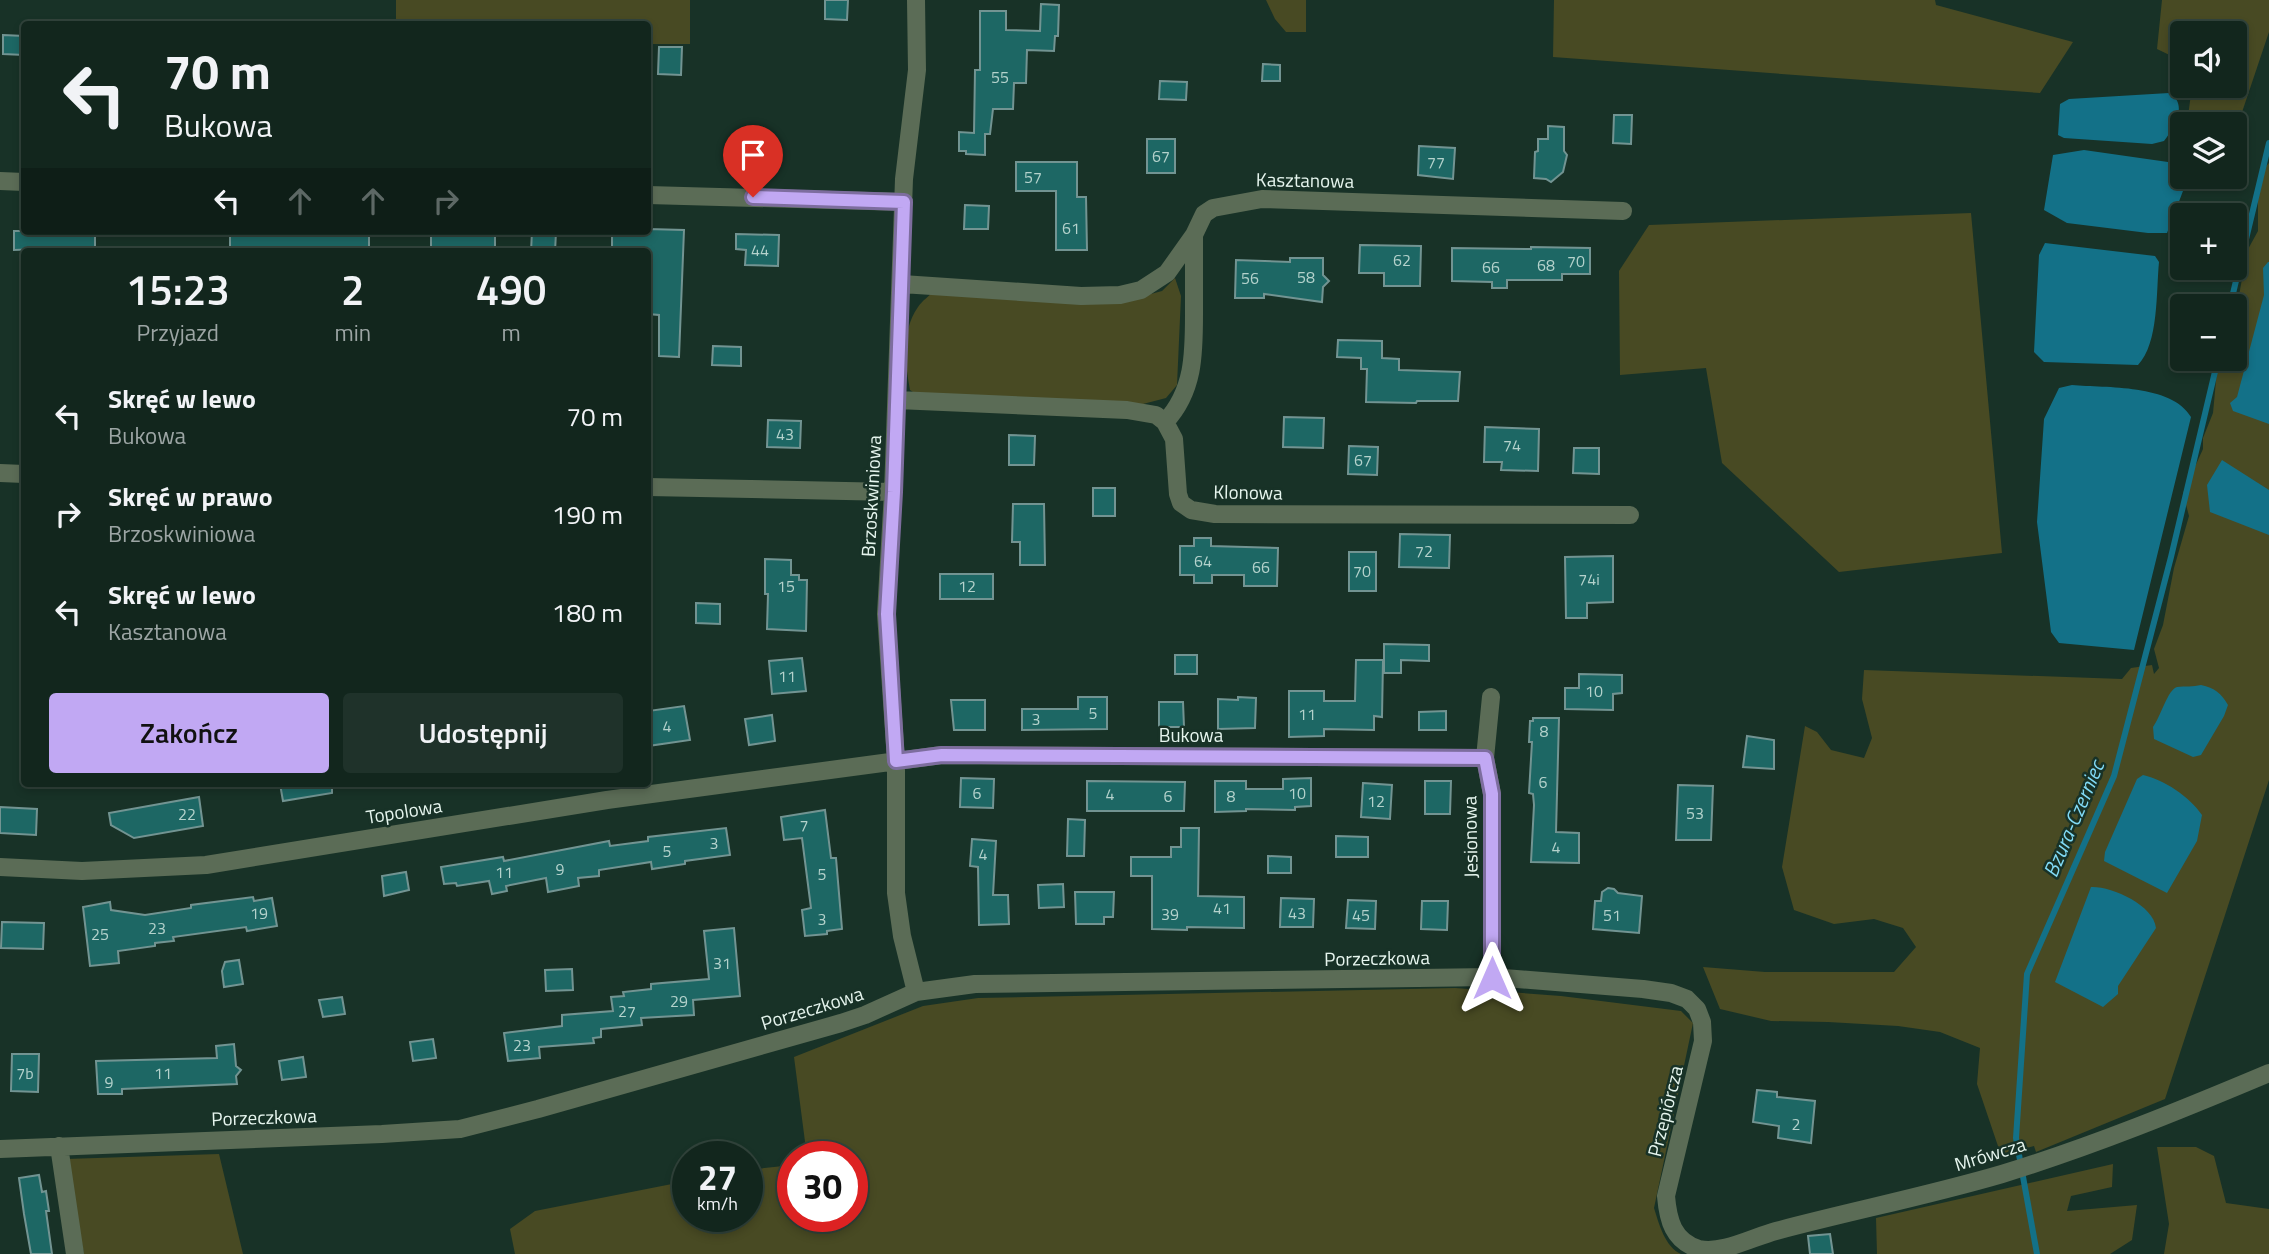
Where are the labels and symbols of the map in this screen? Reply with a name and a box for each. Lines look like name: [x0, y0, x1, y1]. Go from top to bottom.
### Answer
house number: 55: [991, 65, 1009, 89]
pin: [723, 125, 783, 197]
house number: 67: [1152, 144, 1170, 168]
house number: 77: [1427, 150, 1445, 174]
street label: Kasztanowa: [1256, 164, 1355, 195]
house number: 57: [1024, 165, 1042, 189]
house number: 61: [1062, 216, 1080, 240]
house number: 44: [751, 238, 769, 262]
house number: 62: [1393, 248, 1411, 272]
house number: 70: [1567, 249, 1585, 273]
house number: 68: [1537, 253, 1555, 277]
house number: 66: [1482, 255, 1500, 279]
house number: 58: [1297, 265, 1315, 289]
house number: 56: [1241, 266, 1259, 290]
house number: 43: [776, 422, 794, 446]
house number: 74: [1503, 433, 1521, 457]
street label: Brzoskwiniowa: [853, 434, 888, 557]
house number: 67: [1354, 448, 1372, 472]
street label: Klonowa: [1213, 476, 1283, 507]
house number: 72: [1415, 539, 1433, 563]
house number: 64: [1194, 549, 1212, 573]
house number: 66: [1252, 555, 1270, 579]
house number: 70: [1353, 559, 1371, 583]
house number: 74i: [1578, 567, 1600, 591]
house number: 15: [777, 574, 795, 598]
house number: 12: [958, 574, 976, 598]
house number: 11: [778, 664, 796, 688]
house number: 10: [1585, 679, 1603, 703]
house number: 5: [1089, 701, 1098, 725]
house number: 11: [1298, 702, 1316, 726]
house number: 3: [1032, 707, 1040, 731]
house number: 4: [663, 714, 672, 738]
house number: 8: [1540, 719, 1549, 743]
street label: Bukowa: [1159, 720, 1224, 749]
water label: Bzura-Czerniec: [2034, 753, 2113, 882]
house number: 6: [1539, 770, 1548, 794]
house number: 6: [973, 781, 982, 805]
house number: 10: [1288, 781, 1306, 805]
house number: 4: [1106, 782, 1115, 806]
house number: 6: [1164, 784, 1173, 808]
house number: 8: [1227, 784, 1236, 808]
house number: 12: [1367, 789, 1385, 813]
street label: Topolowa: [364, 790, 444, 831]
street label: Jesionowa: [1454, 795, 1485, 878]
house number: 53: [1686, 801, 1704, 825]
house number: 22: [178, 802, 196, 826]
house number: 7: [800, 813, 808, 837]
house number: 3: [710, 831, 718, 855]
house number: 4: [1552, 835, 1561, 859]
house number: 5: [663, 839, 672, 863]
house number: 4: [979, 842, 988, 866]
house number: 9: [556, 857, 565, 881]
house number: 11: [495, 860, 513, 884]
house number: 5: [818, 862, 827, 886]
house number: 41: [1213, 896, 1231, 920]
house number: 19: [250, 901, 268, 925]
house number: 43: [1288, 901, 1306, 925]
house number: 39: [1161, 902, 1179, 926]
house number: 45: [1352, 903, 1370, 927]
house number: 51: [1603, 903, 1621, 927]
house number: 3: [818, 907, 826, 931]
house number: 23: [148, 916, 166, 940]
house number: 25: [91, 922, 109, 946]
position arrow: [1455, 941, 1529, 1015]
street label: Porzeczkowa: [1324, 942, 1431, 973]
house number: 31: [713, 951, 731, 975]
street label: Porzeczkowa: [757, 978, 867, 1037]
house number: 29: [670, 989, 688, 1013]
house number: 27: [618, 999, 636, 1023]
house number: 23: [513, 1033, 531, 1057]
house number: 7b: [16, 1061, 34, 1085]
house number: 11: [154, 1061, 172, 1085]
street label: Przepiórcza: [1639, 1062, 1690, 1160]
house number: 9: [105, 1070, 114, 1094]
street label: Porzeczkowa: [211, 1100, 318, 1133]
house number: 2: [1792, 1112, 1800, 1136]
street label: Mrówcza: [1951, 1129, 2030, 1178]
speed limit sign: 30: [777, 1141, 868, 1232]

